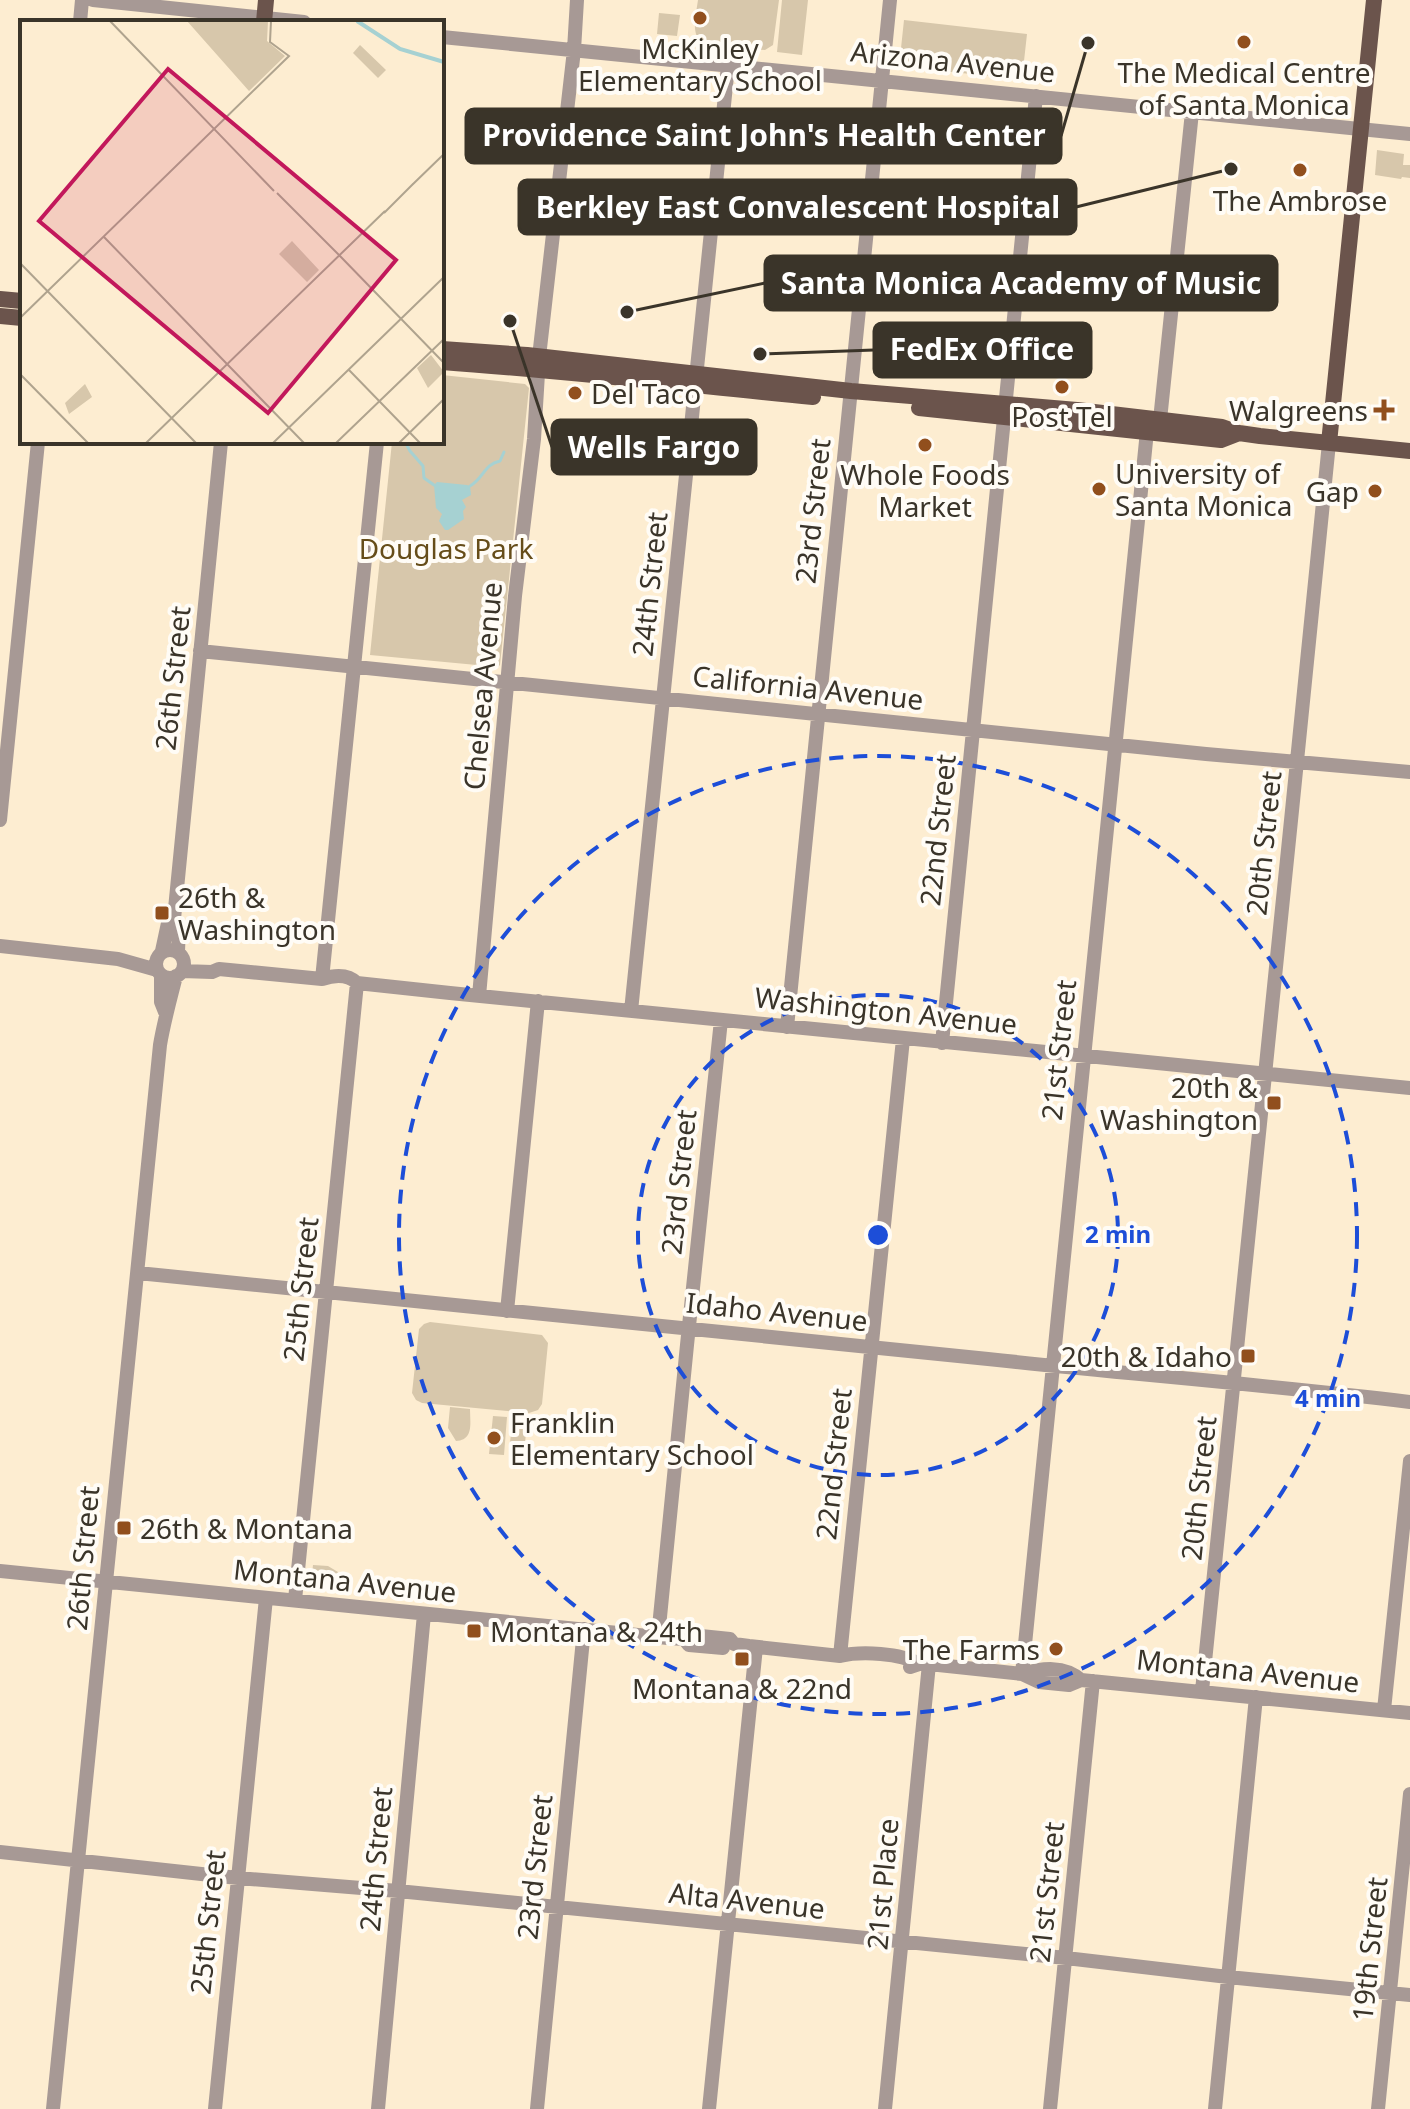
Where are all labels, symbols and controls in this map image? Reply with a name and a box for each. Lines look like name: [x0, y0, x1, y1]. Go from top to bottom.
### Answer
marker: McKinley Elementary School: [691, 9, 709, 27]
inset map: [20, 20, 444, 444]
place label: McKinley Elementary School: [578, 29, 822, 99]
street label: Arizona Avenue: [849, 31, 1057, 91]
marker: The Medical Centre of Santa Monica: [1235, 33, 1253, 51]
place label: The Medical Centre of Santa Monica: [1118, 53, 1370, 123]
callout: Providence Saint John's Health Center: [466, 109, 1061, 163]
text: Providence Saint John's Health Center: [482, 114, 1046, 155]
marker: The Ambrose: [1291, 161, 1309, 179]
callout: Berkley East Convalescent Hospital: [519, 180, 1076, 234]
place label: The Ambrose: [1213, 181, 1387, 219]
text: Berkley East Convalescent Hospital: [536, 186, 1060, 227]
callout: Santa Monica Academy of Music: [765, 256, 1277, 310]
text: Santa Monica Academy of Music: [781, 262, 1261, 303]
callout: FedEx Office: [874, 323, 1091, 377]
text: FedEx Office: [890, 328, 1074, 369]
place label: Del Taco: [591, 374, 701, 412]
marker: Post Tel: [1053, 378, 1071, 396]
marker: Del Taco: [566, 384, 584, 402]
place label: Walgreens: [1229, 391, 1368, 429]
place label: Post Tel: [1011, 397, 1113, 435]
marker: Walgreens: [1375, 401, 1393, 419]
callout: Wells Fargo: [552, 420, 756, 474]
text: Wells Fargo: [568, 426, 740, 467]
marker: Whole Foods Market: [916, 436, 934, 454]
street label: 23rd Street: [785, 437, 839, 585]
place label: University of Santa Monica: [1115, 454, 1293, 524]
place label: Whole Foods Market: [840, 455, 1010, 525]
place label: Gap: [1306, 472, 1359, 510]
marker: University of Santa Monica: [1090, 480, 1108, 498]
marker: Gap: [1366, 482, 1384, 500]
street label: 24th Street: [623, 510, 675, 658]
park label: Douglas Park: [359, 529, 533, 567]
street label: Chelsea Avenue: [454, 580, 510, 792]
street label: 26th Street: [146, 604, 198, 752]
street label: California Avenue: [691, 656, 925, 718]
street label: 22nd Street: [910, 752, 964, 908]
street label: 20th Street: [1237, 769, 1289, 917]
place label: 26th & Washington: [178, 878, 336, 948]
marker: 26th & Washington: [153, 904, 171, 922]
street label: Washington Avenue: [753, 977, 1019, 1043]
street label: 21st Street: [1032, 978, 1084, 1122]
place label: 20th & Washington: [1100, 1068, 1258, 1138]
marker: 20th & Washington: [1265, 1094, 1283, 1112]
street label: 23rd Street: [651, 1108, 705, 1256]
street label: 25th Street: [274, 1215, 326, 1363]
text: 2 min: [1085, 1217, 1151, 1250]
centre of rings: [864, 1221, 892, 1249]
street label: Idaho Avenue: [684, 1283, 870, 1339]
place label: 20th & Idaho: [1061, 1337, 1232, 1375]
marker: 20th & Idaho: [1239, 1347, 1257, 1365]
text: 4 min: [1295, 1381, 1361, 1414]
street label: 22nd Street: [806, 1386, 860, 1542]
place label: Franklin Elementary School: [510, 1403, 754, 1473]
street label: 20th Street: [1172, 1414, 1224, 1562]
marker: Franklin Elementary School: [485, 1429, 503, 1447]
street label: 26th Street: [57, 1484, 107, 1632]
place label: 26th & Montana: [140, 1509, 353, 1547]
marker: 26th & Montana: [115, 1519, 133, 1537]
street label: Montana Avenue: [232, 1549, 458, 1611]
place label: Montana & 24th: [490, 1612, 703, 1650]
marker: Montana & 24th: [465, 1622, 483, 1640]
place label: The Farms: [903, 1630, 1040, 1668]
street label: Montana Avenue: [1135, 1639, 1361, 1701]
marker: The Farms: [1047, 1640, 1065, 1658]
marker: Montana & 22nd: [733, 1650, 751, 1668]
place label: Montana & 22nd: [632, 1669, 852, 1707]
street label: 24th Street: [350, 1785, 400, 1933]
street label: 23rd Street: [507, 1793, 561, 1941]
street label: 21st Place: [857, 1817, 907, 1951]
street label: 21st Street: [1020, 1820, 1072, 1964]
street label: 25th Street: [181, 1848, 233, 1996]
street label: Alta Avenue: [667, 1873, 827, 1927]
street label: 19th Street: [1343, 1875, 1395, 2023]

